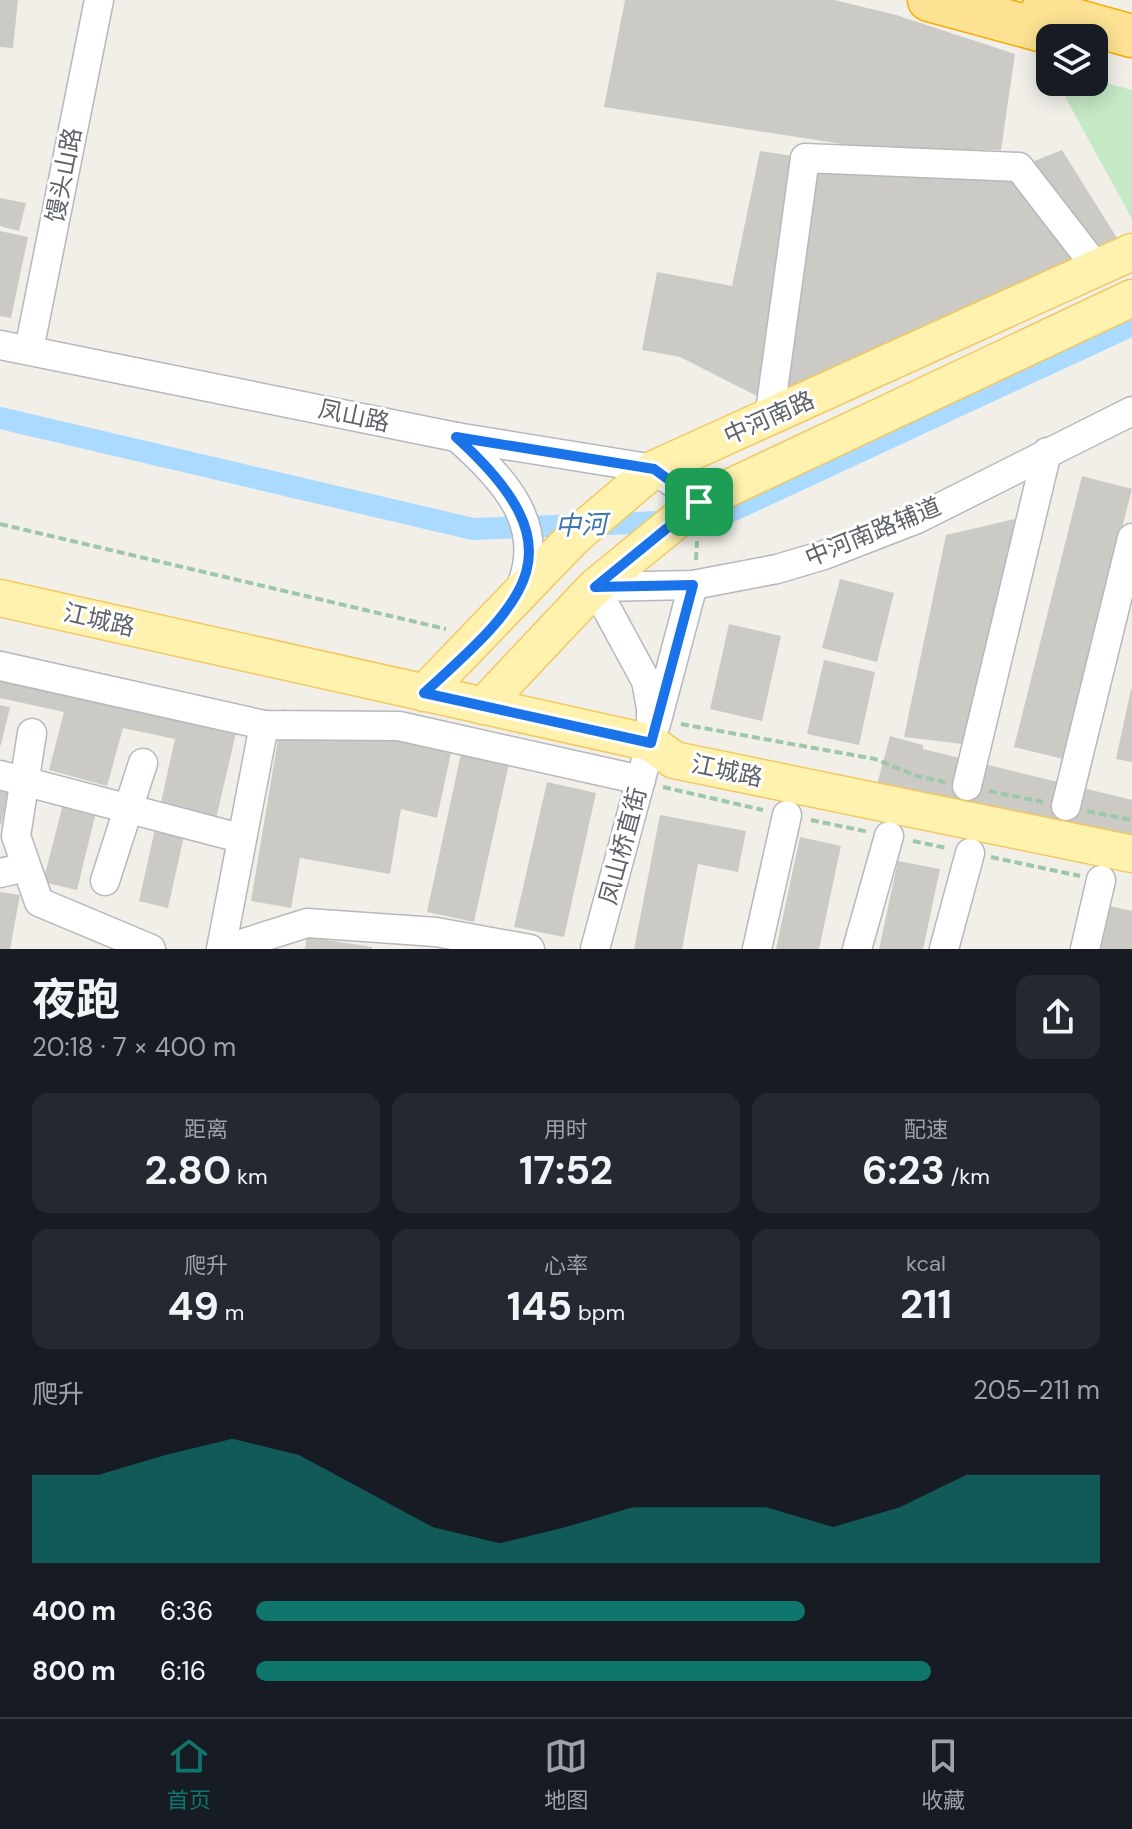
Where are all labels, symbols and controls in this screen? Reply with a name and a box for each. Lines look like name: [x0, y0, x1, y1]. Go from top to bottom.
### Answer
map controls: [1036, 24, 1108, 96]
button: layers: [1036, 24, 1108, 96]
street label: 馒头山路: [39, 125, 88, 225]
street label: 中河南路: [719, 384, 819, 451]
street label: 凤山路: [316, 393, 393, 438]
pin: [665, 468, 733, 536]
icon: arrive: [677, 480, 721, 524]
street label: 中河南路辅道: [800, 490, 945, 573]
water label: 中河: [554, 507, 613, 543]
street label: 江城路: [61, 596, 138, 643]
street label: 江城路: [689, 748, 766, 793]
street label: 凤山桥直街: [592, 784, 653, 908]
text: 夜跑: [32, 971, 120, 1029]
button: share: [1016, 975, 1100, 1059]
text: 20:18 · 7 × 400 m: [32, 1030, 236, 1064]
text: 距离: [184, 1115, 228, 1144]
text: 用时: [544, 1115, 588, 1144]
text: 配速: [904, 1115, 948, 1144]
text: 2.80: [144, 1144, 231, 1196]
text: 17:52: [519, 1144, 613, 1196]
text: 6:23: [862, 1144, 945, 1196]
text: km: [231, 1162, 268, 1191]
text: /km: [945, 1162, 990, 1191]
text: kcal: [906, 1249, 946, 1278]
text: 爬升: [184, 1251, 228, 1280]
text: 心率: [544, 1251, 588, 1280]
text: 211: [900, 1278, 952, 1330]
text: 49: [168, 1280, 219, 1332]
text: 145: [507, 1280, 572, 1332]
text: m: [219, 1298, 244, 1327]
text: bpm: [572, 1298, 625, 1327]
text: 205–211 m: [973, 1373, 1100, 1407]
text: 爬升: [32, 1377, 84, 1411]
text: 400 m: [32, 1594, 116, 1628]
text: 6:36: [160, 1594, 213, 1628]
text: 800 m: [32, 1654, 116, 1688]
text: 6:16: [160, 1654, 206, 1688]
tab: 首页: [167, 1734, 211, 1815]
tab: 地图: [544, 1734, 588, 1815]
tab: 收藏: [921, 1734, 965, 1815]

